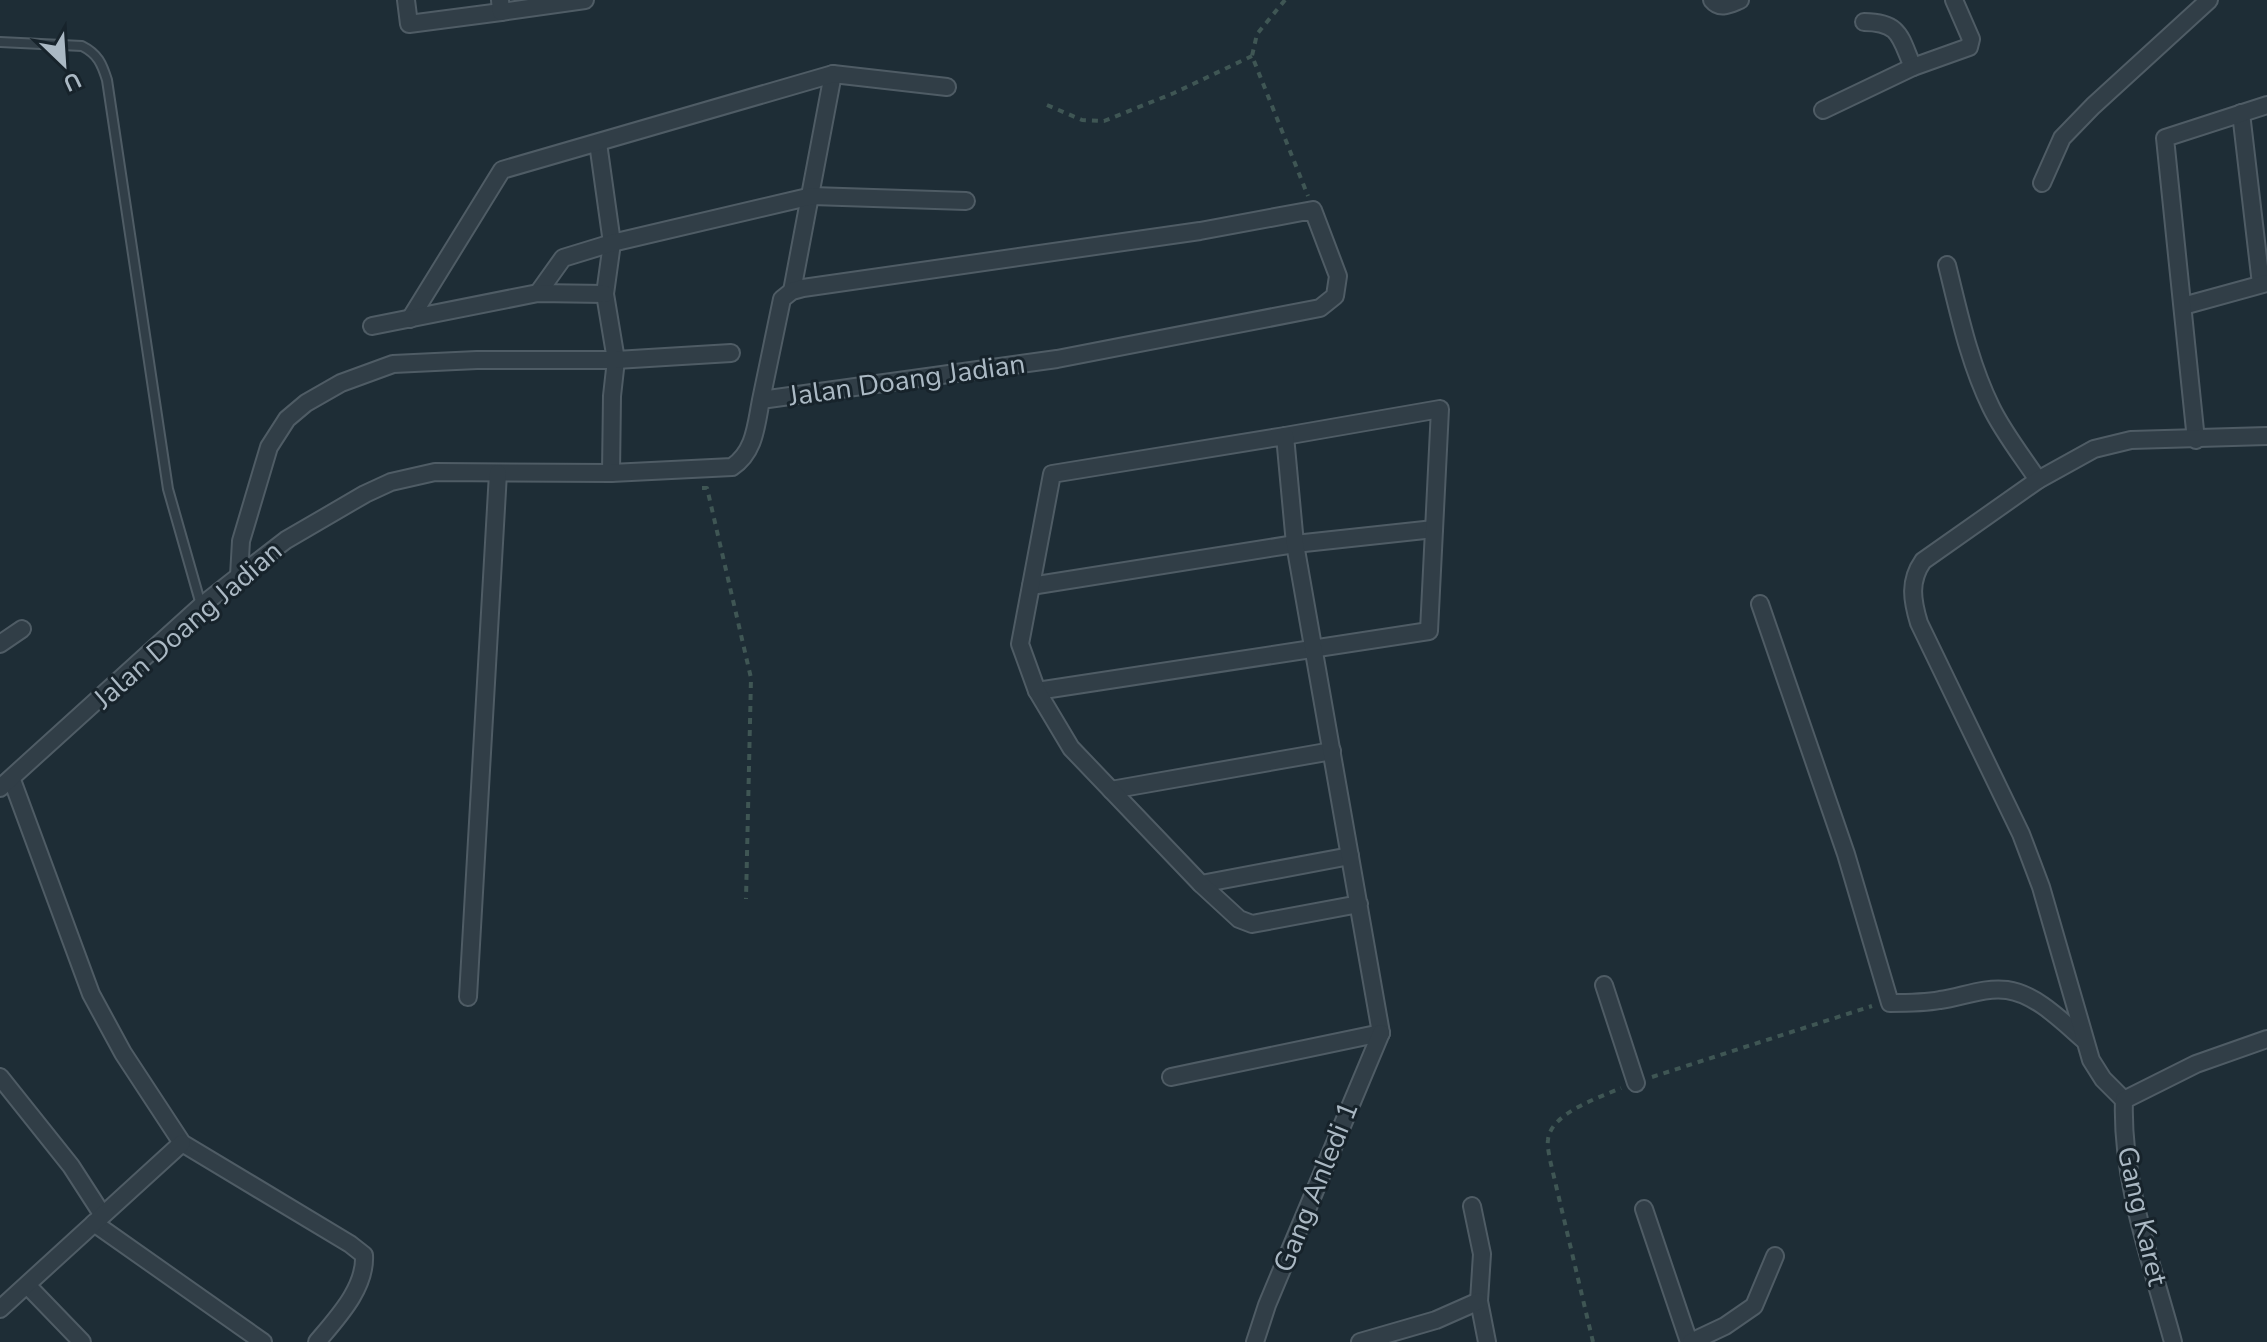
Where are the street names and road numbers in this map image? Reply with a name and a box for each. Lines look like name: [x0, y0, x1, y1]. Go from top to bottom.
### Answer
street label: Jalan Doang Jadian: [785, 345, 1028, 416]
street label: Jalan Doang Jadian: [85, 532, 290, 718]
street label: Gang Anledi 1: [1265, 1096, 1367, 1278]
street label: Gang Karet: [2108, 1143, 2176, 1289]

